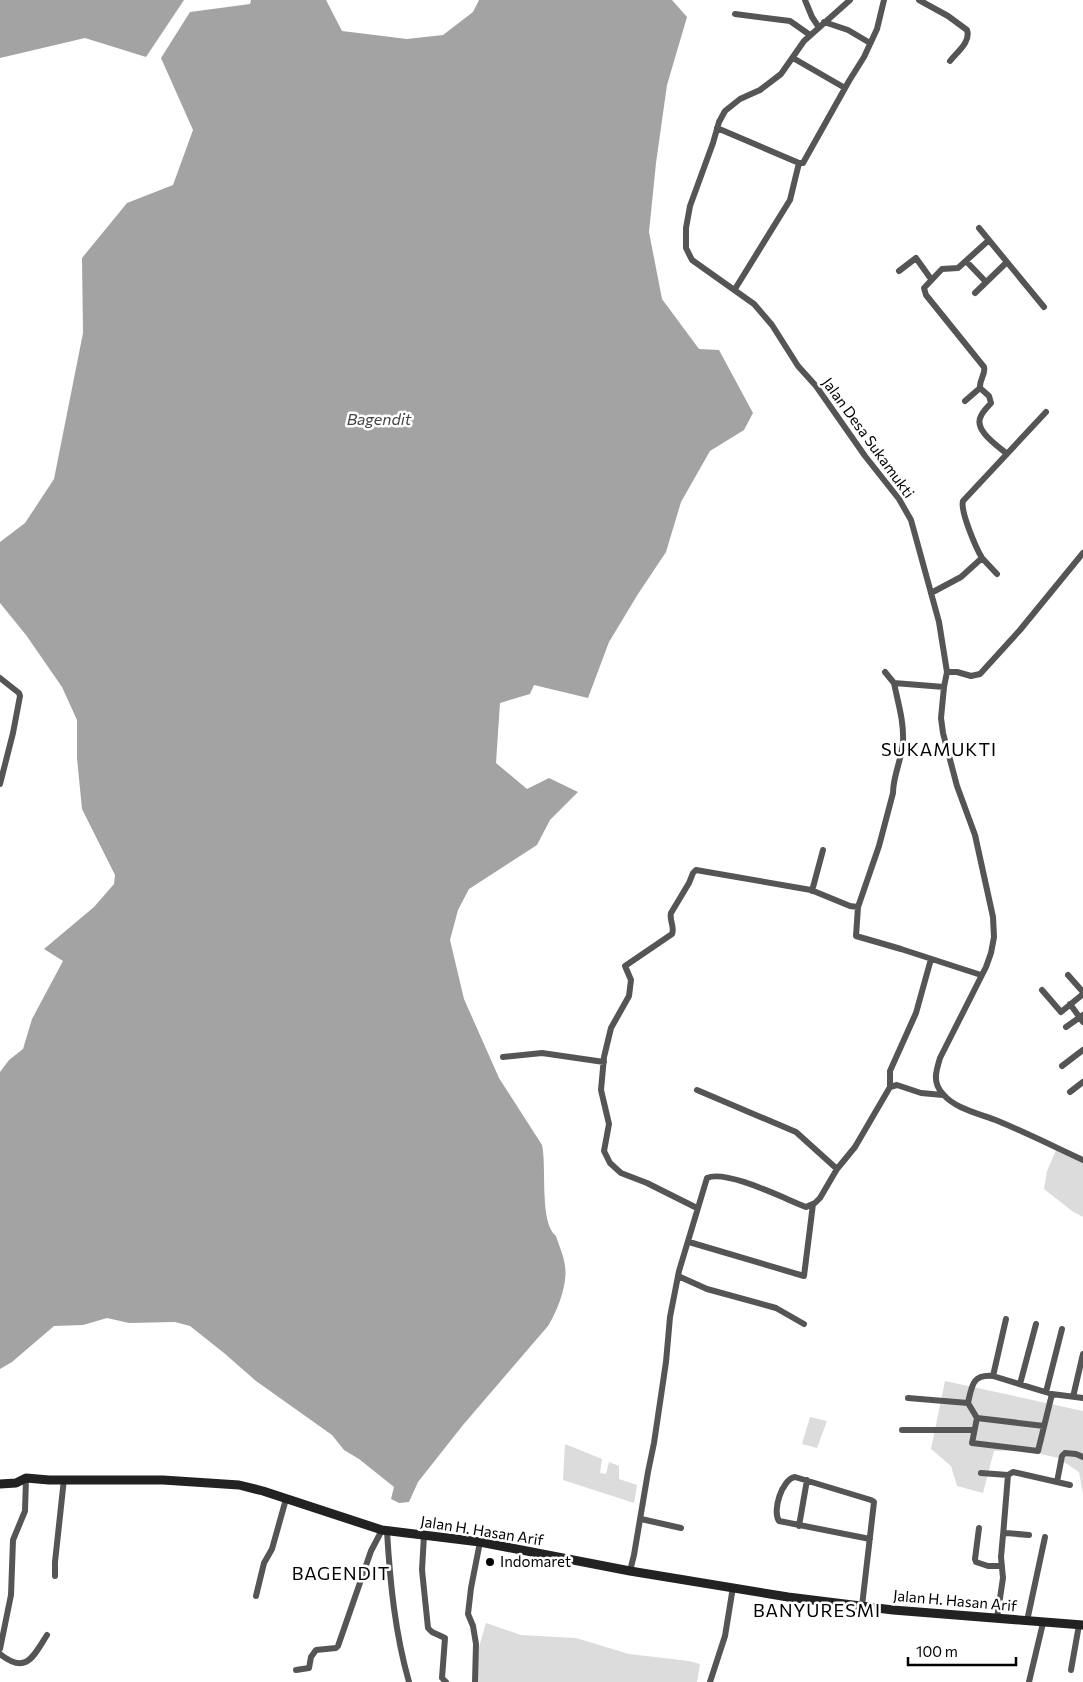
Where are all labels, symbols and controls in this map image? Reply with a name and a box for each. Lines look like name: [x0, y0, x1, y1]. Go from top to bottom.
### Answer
street label: Jalan Desa Sukamukti: [819, 374, 919, 501]
water label: Bagendit: [347, 409, 412, 428]
district label: SUKAMUKTI: [881, 738, 997, 760]
street label: Jalan H. Hasan Arif: [419, 1511, 545, 1549]
place label: Indomaret: [500, 1552, 571, 1570]
marker: Indomaret: [484, 1556, 496, 1568]
district label: BAGENDIT: [292, 1562, 390, 1584]
street label: Jalan H. Hasan Arif: [892, 1586, 1018, 1614]
district label: BANYURESMI: [753, 1599, 881, 1621]
scale bar: [908, 1634, 1016, 1666]
text: 100 m: [916, 1642, 958, 1660]

